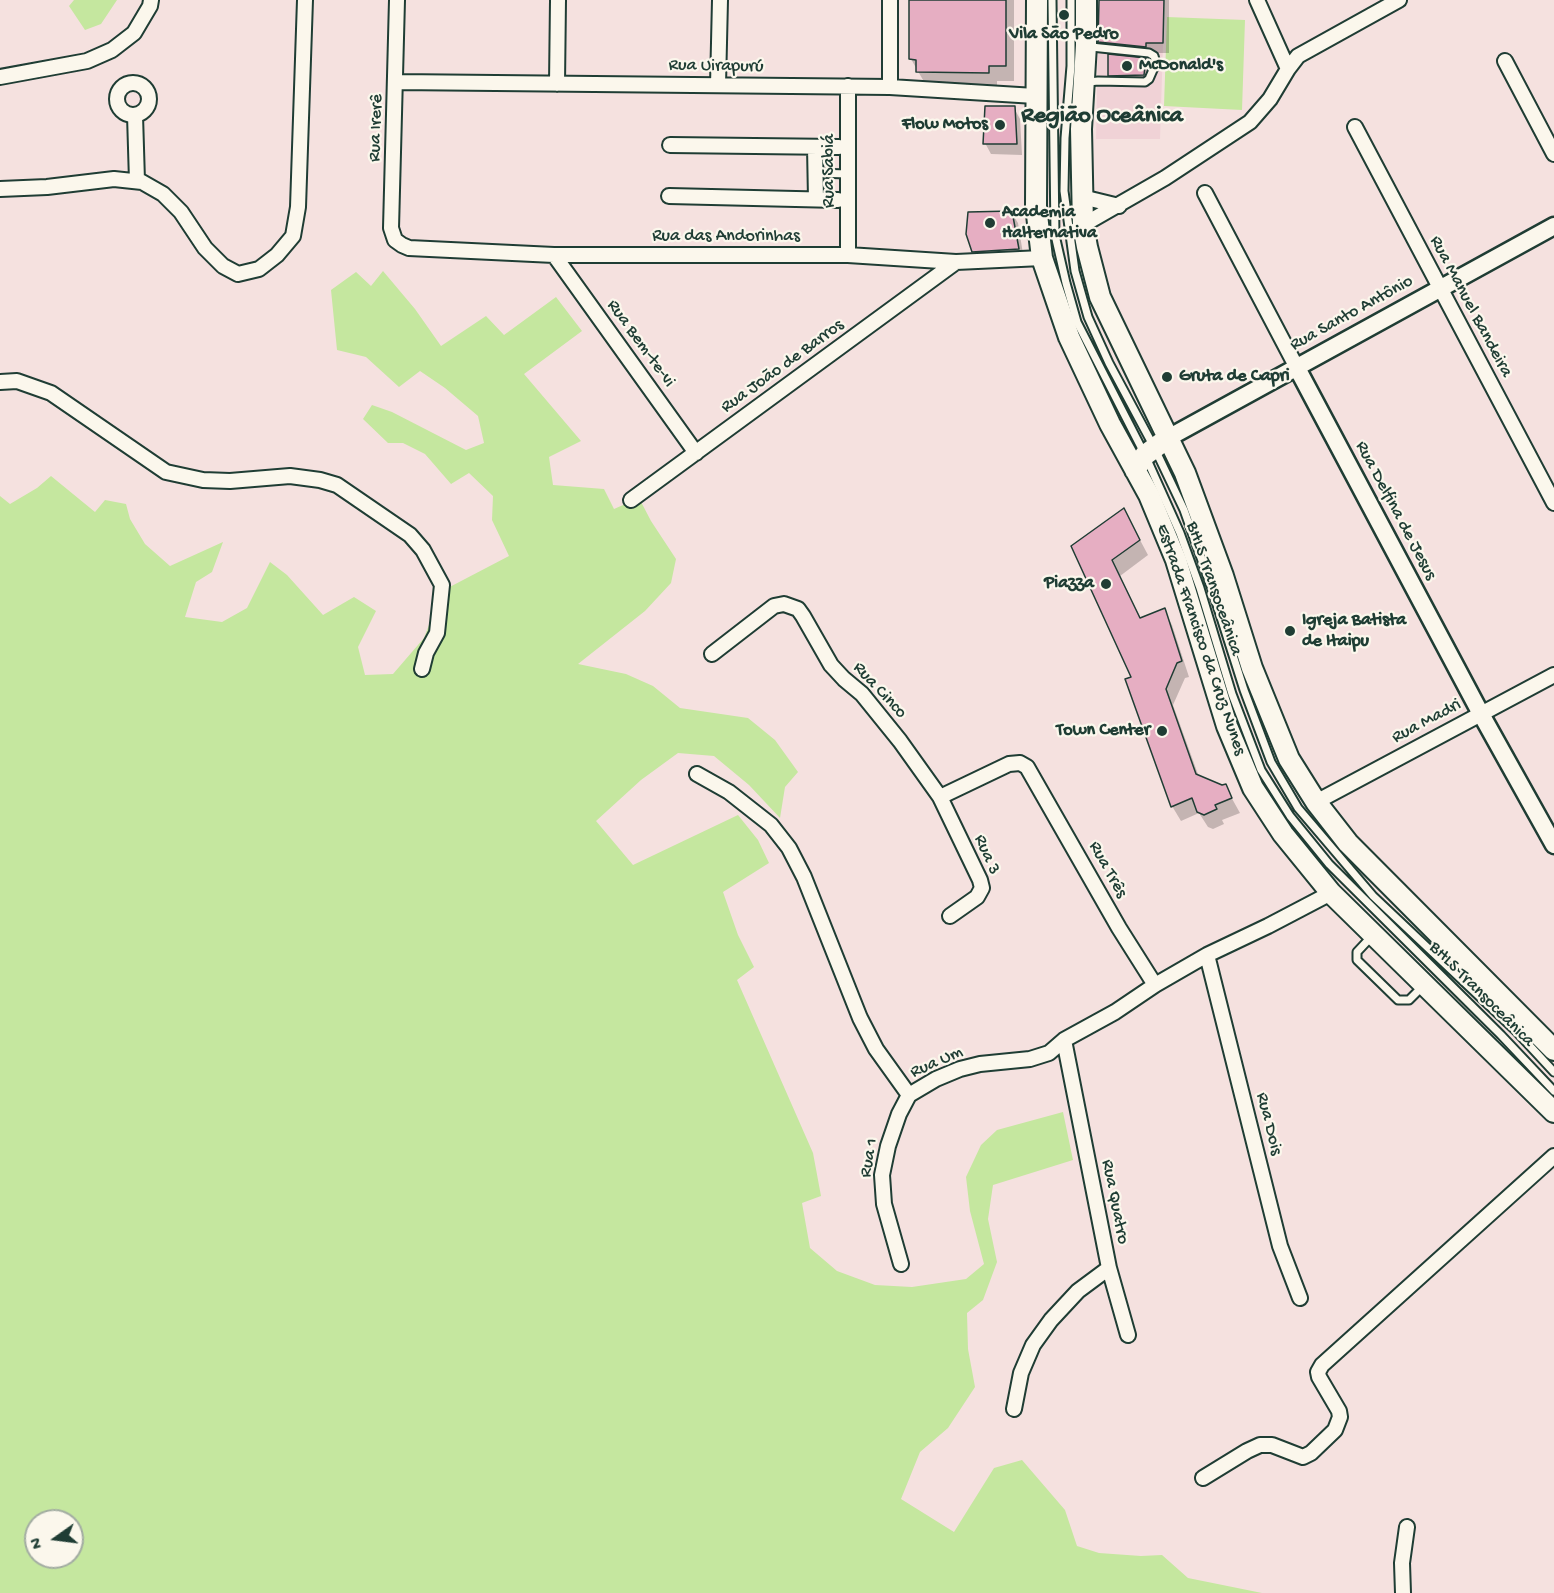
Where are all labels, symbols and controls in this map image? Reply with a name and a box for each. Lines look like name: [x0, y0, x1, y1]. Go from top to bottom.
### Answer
marker: Vila São Pedro: [1057, 8, 1071, 22]
place label: Vila São Pedro: [1009, 24, 1119, 46]
street label: Rua Uirapurú: [668, 55, 764, 79]
place label: McDonald's: [1139, 55, 1223, 77]
marker: McDonald's: [1120, 59, 1134, 73]
street label: Rua Irerê: [365, 94, 389, 162]
district label: Região Oceânica: [1021, 103, 1183, 131]
place label: Flow Motos: [902, 114, 988, 136]
marker: Flow Motos: [993, 118, 1007, 132]
street label: Rua Sabiá: [819, 134, 841, 208]
place label: Academia Halternativa: [1002, 202, 1097, 244]
marker: Academia Halternativa: [983, 216, 997, 230]
street label: Rua das Andorinhas: [652, 226, 800, 248]
street label: Rua Manuel Bandeira: [1424, 233, 1516, 381]
street label: Rua Santo Antônio: [1287, 271, 1417, 357]
street label: Rua Bem-te-vi: [601, 296, 679, 392]
street label: Rua João de Barros: [717, 315, 849, 419]
place label: Gruta de Capri: [1179, 366, 1290, 388]
marker: Gruta de Capri: [1160, 370, 1174, 384]
street label: Rua Delfina de Jesus: [1349, 438, 1441, 584]
street label: BHLS Transoceânica: [1180, 519, 1246, 659]
street label: Estrada Francisco da Cruz Nunes: [1150, 522, 1250, 758]
place label: Piazza: [1044, 573, 1094, 595]
marker: Piazza: [1099, 577, 1113, 591]
place label: Igreja Batista de Itaipu: [1302, 610, 1406, 652]
marker: Igreja Batista de Itaipu: [1283, 624, 1297, 638]
street label: Rua Cinco: [847, 658, 911, 724]
street label: Rua Madri: [1389, 695, 1465, 749]
place label: Town Center: [1056, 720, 1150, 742]
marker: Town Center: [1155, 724, 1169, 738]
street label: Rua 3: [968, 832, 1004, 878]
street label: Rua Três: [1083, 838, 1131, 902]
street label: BHLS Transoceânica: [1424, 938, 1538, 1052]
street label: Rua Um: [907, 1042, 967, 1084]
street label: Rua Dois: [1250, 1090, 1286, 1158]
street label: Rua 1: [856, 1137, 884, 1179]
street label: Rua Quatro: [1095, 1158, 1133, 1246]
north arrow: [24, 1509, 84, 1569]
text: N: [28, 1536, 48, 1550]

